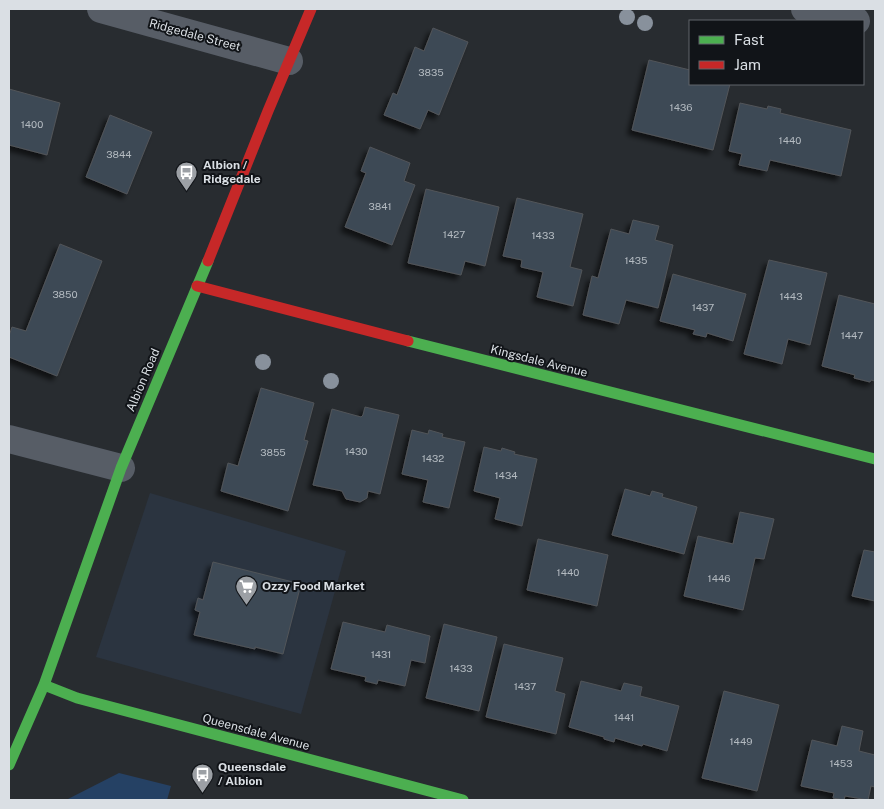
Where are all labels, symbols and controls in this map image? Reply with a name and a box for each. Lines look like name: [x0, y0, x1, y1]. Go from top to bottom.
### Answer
street label: Ridgedale Street: [148, 16, 243, 54]
legend: [689, 20, 864, 85]
text: Fast: [734, 31, 764, 48]
text: Jam: [734, 56, 761, 73]
house number: 3835: [418, 66, 444, 78]
house number: 1436: [670, 101, 692, 113]
house number: 1400: [21, 118, 43, 130]
house number: 1440: [779, 134, 801, 146]
house number: 3844: [106, 148, 132, 160]
place label: Albion / Ridgedale: [203, 158, 261, 186]
bus stop icon: Albion / Ridgedale: [175, 160, 199, 191]
house number: 3841: [368, 200, 392, 212]
house number: 1427: [443, 228, 465, 240]
house number: 1433: [532, 229, 554, 241]
house number: 1435: [624, 254, 648, 266]
house number: 3850: [52, 288, 78, 300]
house number: 1443: [780, 290, 802, 302]
house number: 1437: [692, 301, 714, 313]
house number: 1447: [841, 329, 863, 341]
street label: Kingsdale Avenue: [489, 342, 589, 380]
street label: Albion Road: [123, 346, 163, 414]
house number: 1430: [345, 445, 367, 457]
house number: 3855: [260, 446, 286, 458]
house number: 1432: [422, 452, 444, 464]
house number: 1434: [495, 469, 517, 481]
house number: 1440: [557, 566, 579, 578]
house number: 1446: [708, 572, 730, 584]
supermarket icon: Ozzy Food Market: [234, 574, 258, 605]
place label: Ozzy Food Market: [262, 579, 365, 593]
house number: 1431: [371, 648, 391, 660]
house number: 1433: [450, 662, 472, 674]
house number: 1437: [514, 680, 536, 692]
street label: Queensdale Avenue: [201, 711, 311, 753]
house number: 1441: [614, 711, 634, 723]
house number: 1449: [730, 735, 752, 747]
house number: 1453: [830, 757, 852, 769]
place label: Queensdale / Albion: [218, 760, 286, 788]
bus stop icon: Queensdale / Albion: [190, 762, 214, 793]

